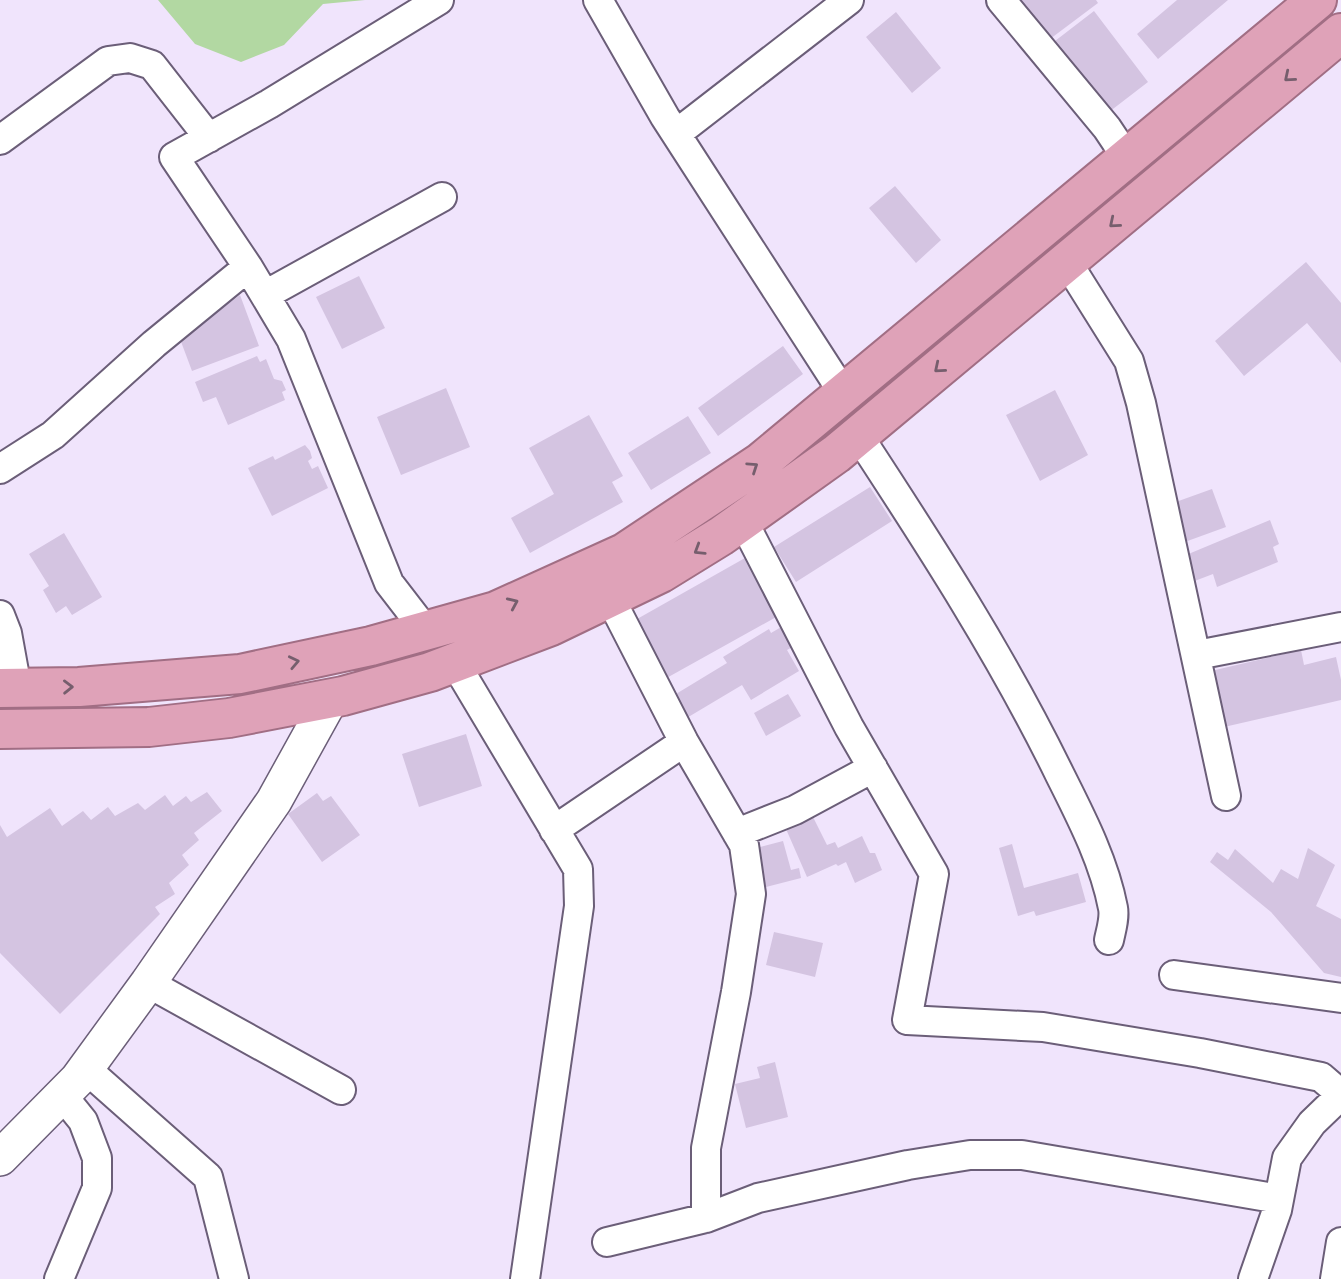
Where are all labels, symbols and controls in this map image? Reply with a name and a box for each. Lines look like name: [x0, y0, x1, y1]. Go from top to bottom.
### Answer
one-way arrow: [1284, 69, 1297, 82]
one-way arrow: [1110, 215, 1123, 227]
one-way arrow: [934, 360, 947, 372]
one-way arrow: [745, 463, 758, 476]
one-way arrow: [694, 541, 707, 554]
one-way arrow: [506, 597, 518, 611]
one-way arrow: [288, 656, 300, 671]
one-way arrow: [63, 679, 74, 695]

